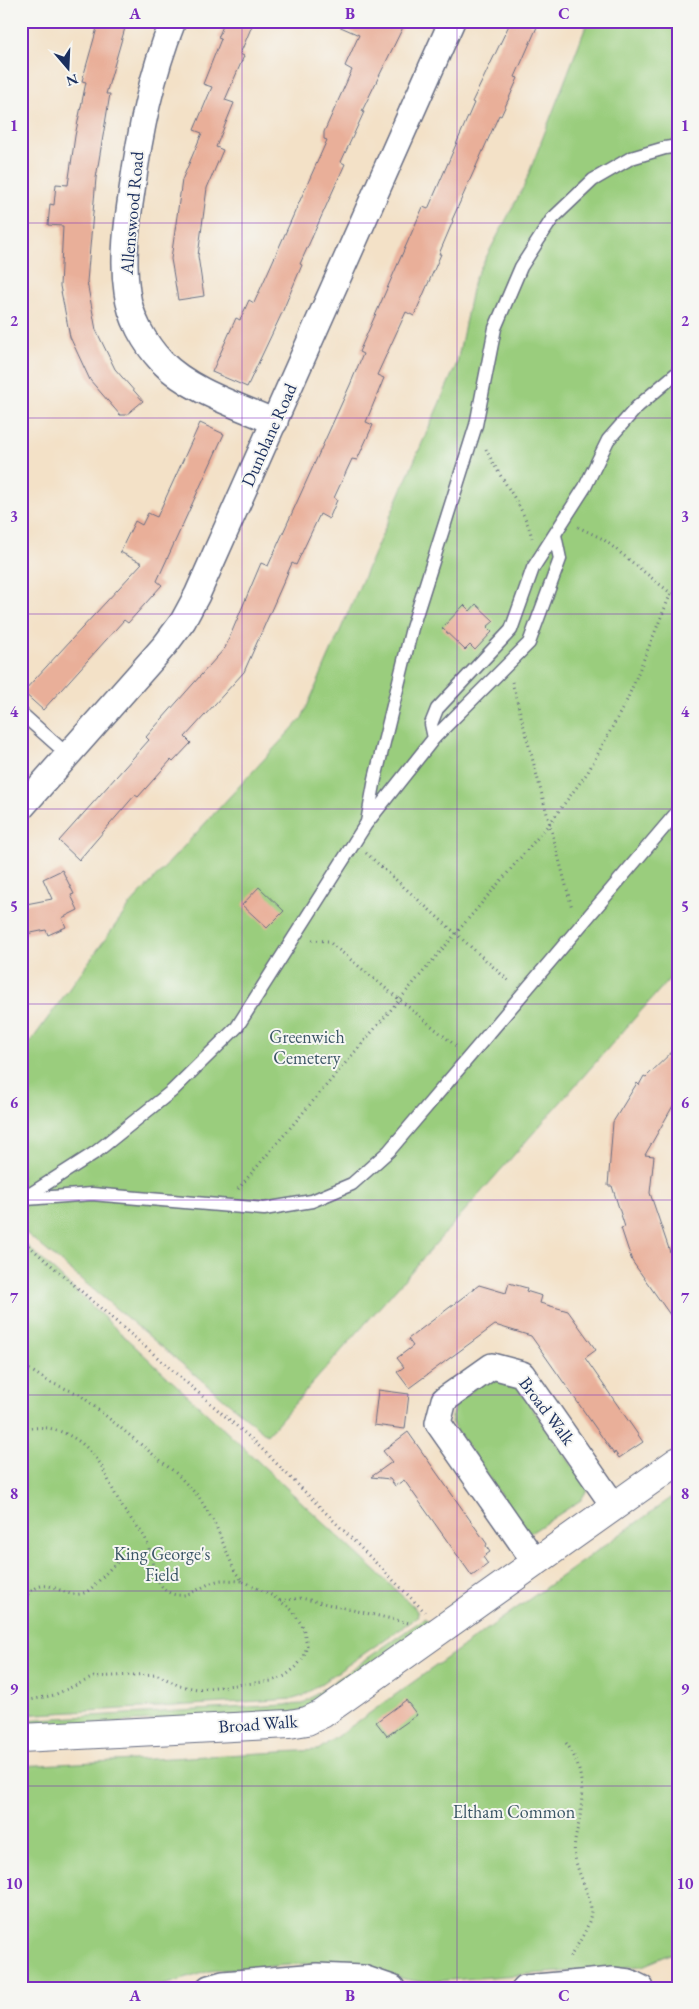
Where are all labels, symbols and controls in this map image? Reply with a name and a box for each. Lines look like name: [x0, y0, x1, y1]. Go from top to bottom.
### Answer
text: A: [128, 3, 141, 24]
text: B: [345, 3, 355, 24]
text: C: [558, 3, 570, 24]
north arrow: [42, 42, 92, 92]
text: N: [63, 70, 81, 91]
text: 1: [10, 115, 18, 136]
text: 1: [681, 115, 689, 136]
street label: Allenswood Road: [115, 150, 148, 276]
text: 2: [10, 310, 19, 331]
text: 2: [681, 310, 690, 331]
street label: Dunblane Road: [235, 379, 302, 490]
text: 3: [10, 506, 18, 527]
text: 3: [681, 506, 689, 527]
text: 4: [10, 701, 19, 722]
text: 4: [681, 701, 690, 722]
text: 5: [10, 896, 18, 917]
text: 5: [681, 896, 689, 917]
park label: Greenwich Cemetery: [269, 1025, 345, 1069]
text: 6: [10, 1092, 19, 1113]
text: 6: [681, 1092, 690, 1113]
text: 7: [10, 1287, 19, 1308]
text: 7: [681, 1287, 690, 1308]
street label: Broad Walk: [514, 1372, 581, 1450]
text: 8: [10, 1483, 18, 1504]
text: 8: [681, 1483, 689, 1504]
park label: King George's Field: [114, 1542, 211, 1586]
text: 9: [10, 1678, 19, 1699]
text: 9: [681, 1678, 690, 1699]
street label: Broad Walk: [217, 1709, 299, 1738]
park label: Eltham Common: [453, 1800, 576, 1823]
text: 10: [6, 1873, 23, 1894]
text: 10: [677, 1873, 694, 1894]
text: A: [128, 1985, 141, 2006]
text: B: [345, 1985, 355, 2006]
text: C: [558, 1985, 570, 2006]

